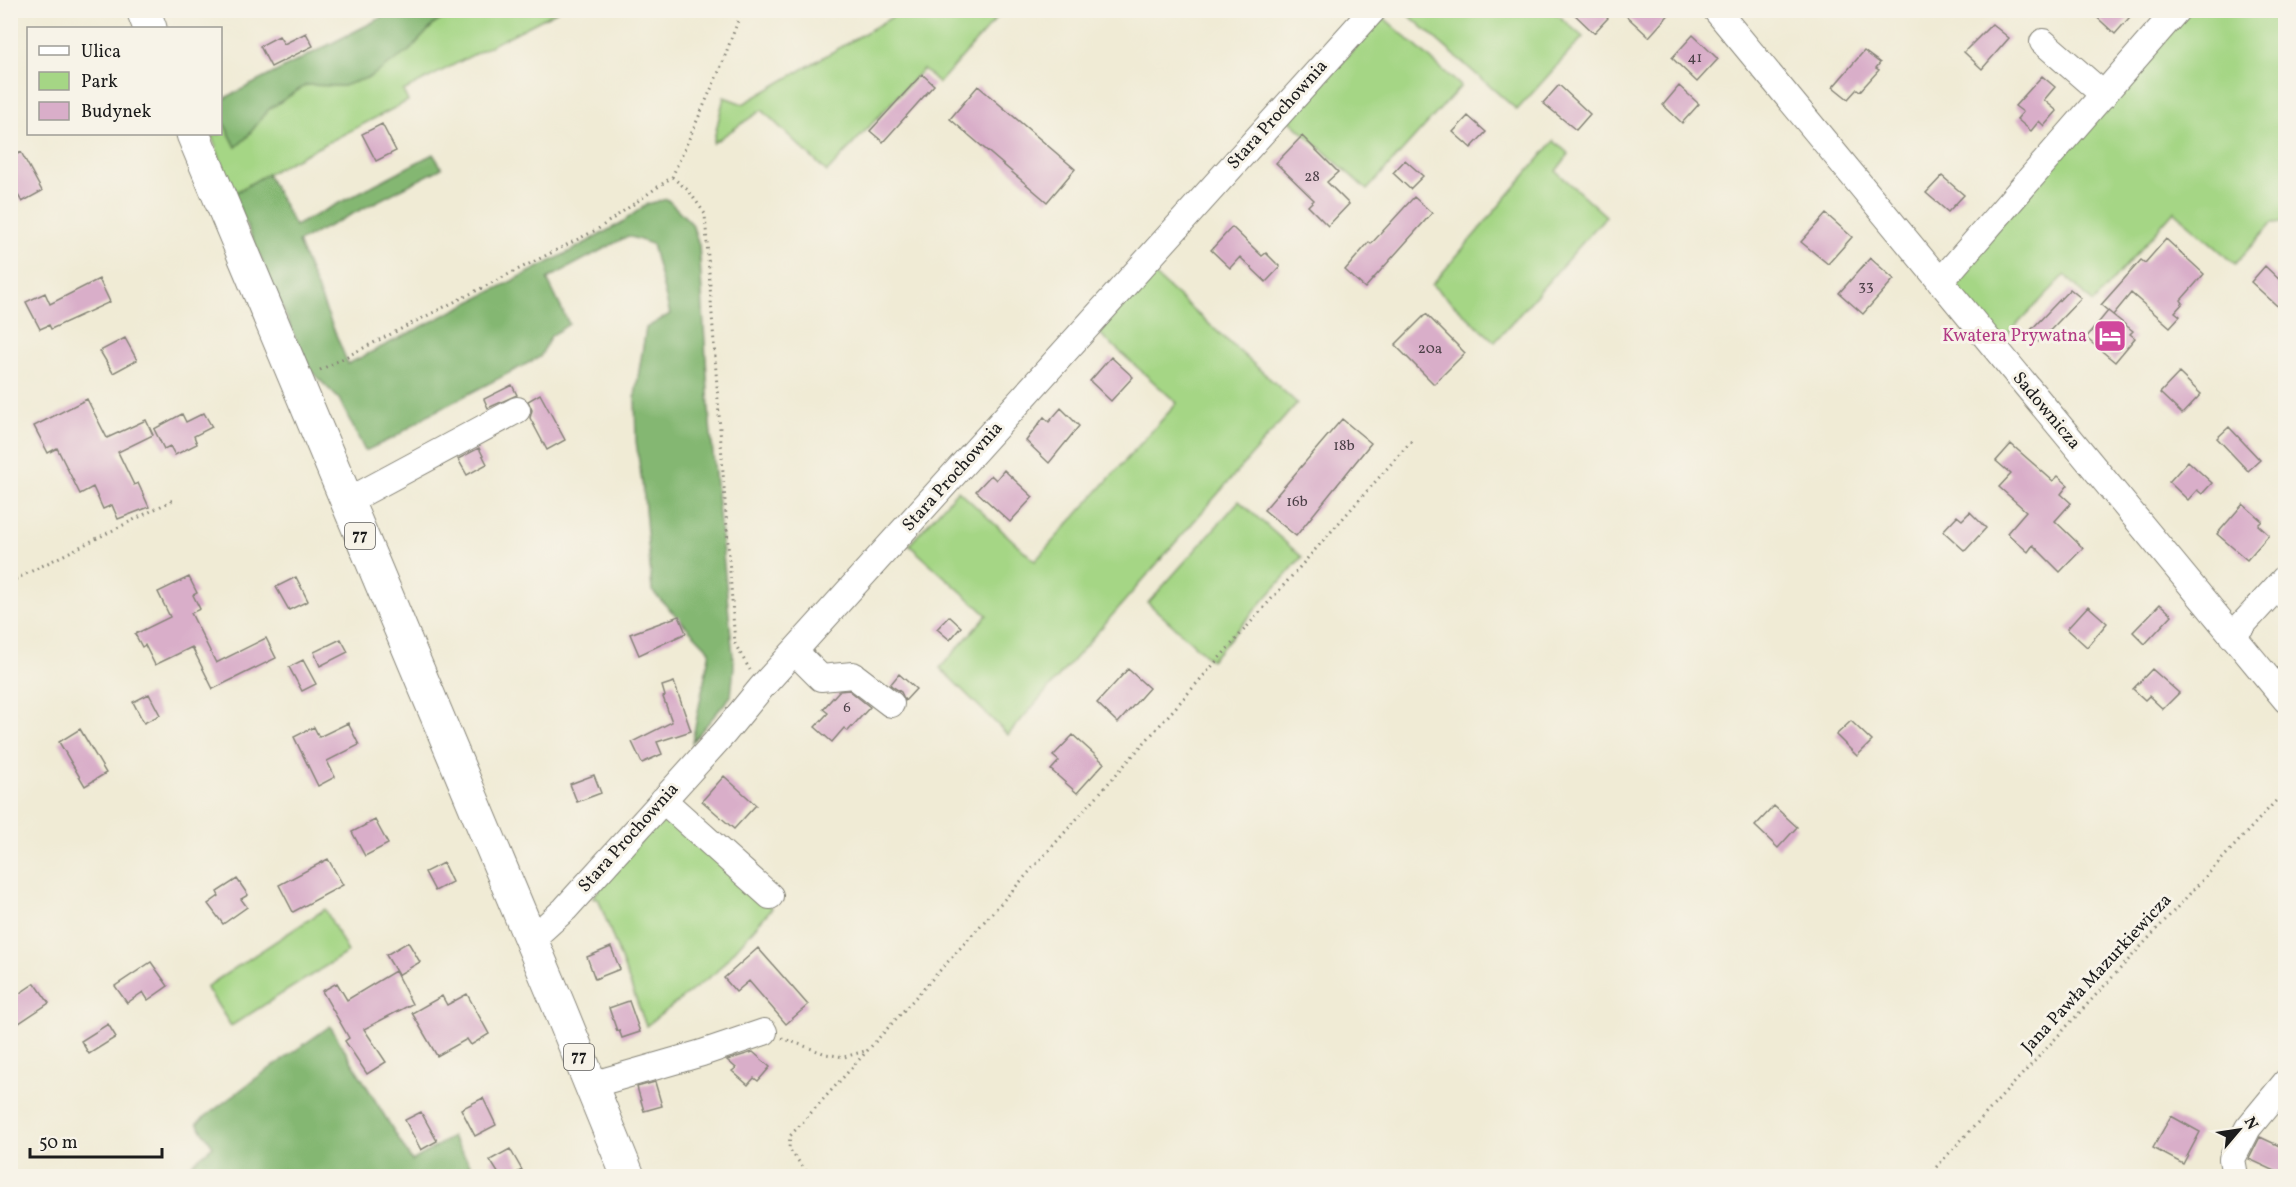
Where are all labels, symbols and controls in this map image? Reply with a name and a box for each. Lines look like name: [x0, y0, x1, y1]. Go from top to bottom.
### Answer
legend: [27, 27, 222, 135]
text: Ulica: [81, 40, 121, 65]
house number: 41: [1688, 48, 1702, 69]
street label: Stara Prochownia: [1222, 55, 1334, 175]
text: Park: [81, 70, 118, 95]
text: Budynek: [81, 100, 152, 125]
house number: 28: [1304, 167, 1320, 188]
house number: 33: [1858, 276, 1874, 297]
hotel icon: Kwatera Prywatna: [2092, 318, 2128, 354]
place label: Kwatera Prywatna: [1942, 324, 2087, 349]
house number: 20a: [1418, 339, 1442, 360]
street label: Sadownicza: [2006, 367, 2086, 455]
street label: Stara Prochownia: [897, 417, 1009, 537]
house number: 18b: [1333, 436, 1355, 457]
house number: 16b: [1286, 492, 1308, 513]
road number: 77: [345, 523, 375, 549]
house number: 6: [843, 698, 851, 719]
street label: Stara Prochownia: [573, 778, 685, 898]
street label: Jana Pawła Mazurkiewicza: [2016, 889, 2178, 1059]
road number: 77: [564, 1044, 594, 1070]
north arrow: [2209, 1100, 2269, 1160]
text: N: [2238, 1113, 2263, 1134]
scale bar: [30, 1121, 162, 1159]
text: 50 m: [39, 1131, 78, 1156]

